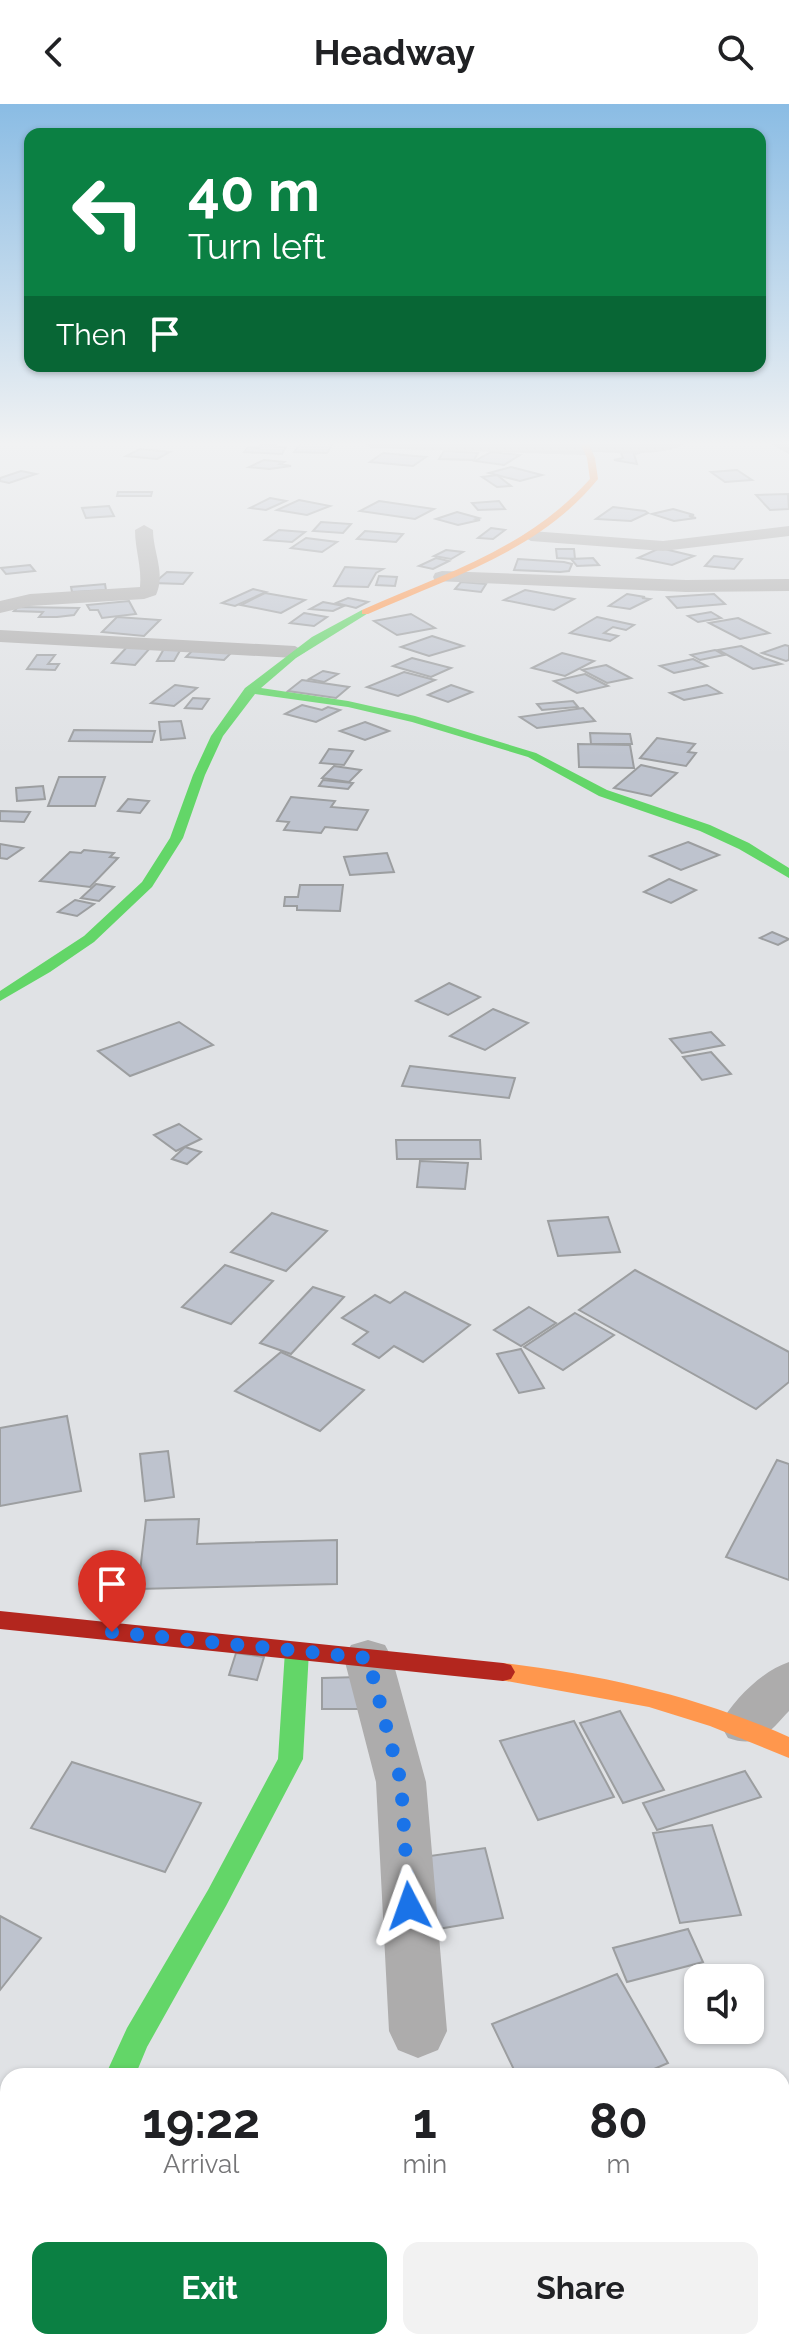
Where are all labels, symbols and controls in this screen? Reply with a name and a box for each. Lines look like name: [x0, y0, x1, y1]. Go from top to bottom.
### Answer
icon: back: [32, 30, 76, 74]
icon: search: [713, 30, 757, 74]
text: Headway: [314, 31, 475, 73]
text: 40 m: [188, 158, 320, 224]
icon: left: [56, 160, 160, 264]
text: Turn left: [188, 225, 326, 267]
icon: arrive: [143, 312, 187, 356]
text: Then: [56, 317, 127, 352]
pin: [78, 1550, 146, 1632]
icon: arrive: [90, 1562, 134, 1606]
position arrow: [367, 1864, 451, 1948]
map controls: [684, 1964, 764, 2044]
button: sound: [684, 1964, 764, 2044]
text: 19:22: [142, 2093, 260, 2149]
text: 1: [413, 2093, 437, 2149]
text: 80: [589, 2093, 648, 2149]
text: Arrival: [163, 2149, 239, 2179]
text: min: [402, 2149, 447, 2179]
text: m: [607, 2149, 631, 2179]
button: Exit: [32, 2242, 387, 2334]
button: Share: [403, 2242, 758, 2334]

